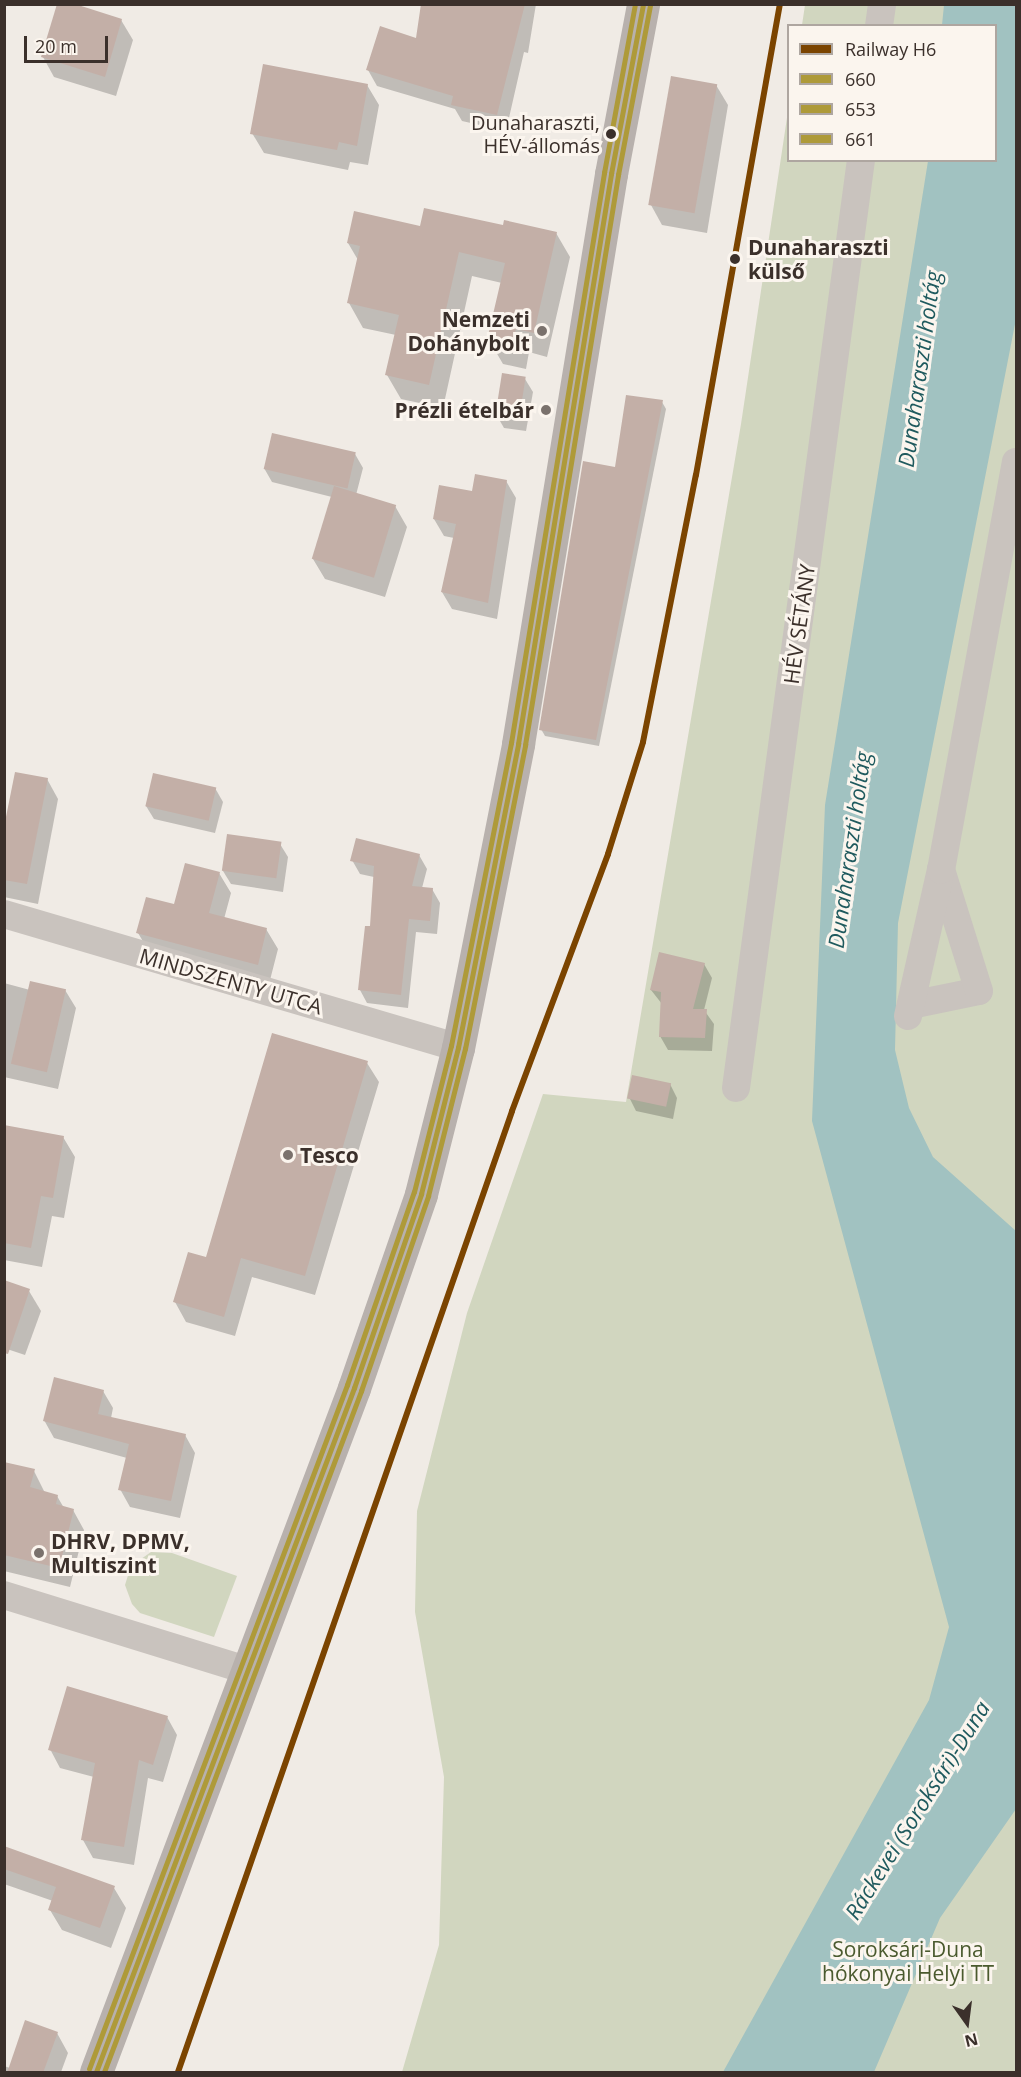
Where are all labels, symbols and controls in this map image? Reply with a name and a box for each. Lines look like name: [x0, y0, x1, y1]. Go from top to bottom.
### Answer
scale bar: [27, 24, 111, 62]
legend: [787, 24, 997, 162]
text: 20 m: [35, 34, 77, 58]
text: Railway H6: [845, 37, 936, 61]
text: 660: [845, 67, 876, 91]
text: 653: [845, 97, 876, 121]
place label: Dunaharaszti, HÉV-állomás: [471, 110, 600, 157]
text: 661: [845, 127, 876, 151]
marker: Dunaharaszti, HÉV-állomás: [605, 128, 617, 140]
place label: Dunaharaszti külső: [748, 234, 889, 284]
marker: Dunaharaszti külső: [726, 250, 744, 268]
water label: Dunaharaszti holtág: [892, 269, 946, 469]
place label: Nemzeti Dohánybolt: [407, 306, 530, 356]
marker: Nemzeti Dohánybolt: [535, 324, 549, 338]
place label: Prézli ételbár: [395, 397, 534, 423]
marker: Prézli ételbár: [539, 403, 553, 417]
street label: HÉV SÉTÁNY: [778, 562, 820, 686]
water label: Dunaharaszti holtág: [822, 750, 876, 950]
street label: MINDSZENTY UTCA: [137, 943, 325, 1019]
place label: Tesco: [300, 1142, 359, 1168]
marker: Tesco: [281, 1148, 295, 1162]
place label: DHRV, DPMV, Multiszint: [51, 1528, 190, 1578]
marker: DHRV, DPMV, Multiszint: [32, 1546, 46, 1560]
water label: Ráckevei (Soroksári)-Duna: [839, 1696, 995, 1924]
park label: Soroksári-Duna hókonyai Helyi TT: [822, 1936, 994, 1986]
north arrow: [937, 1993, 997, 2053]
text: N: [962, 2028, 980, 2053]

